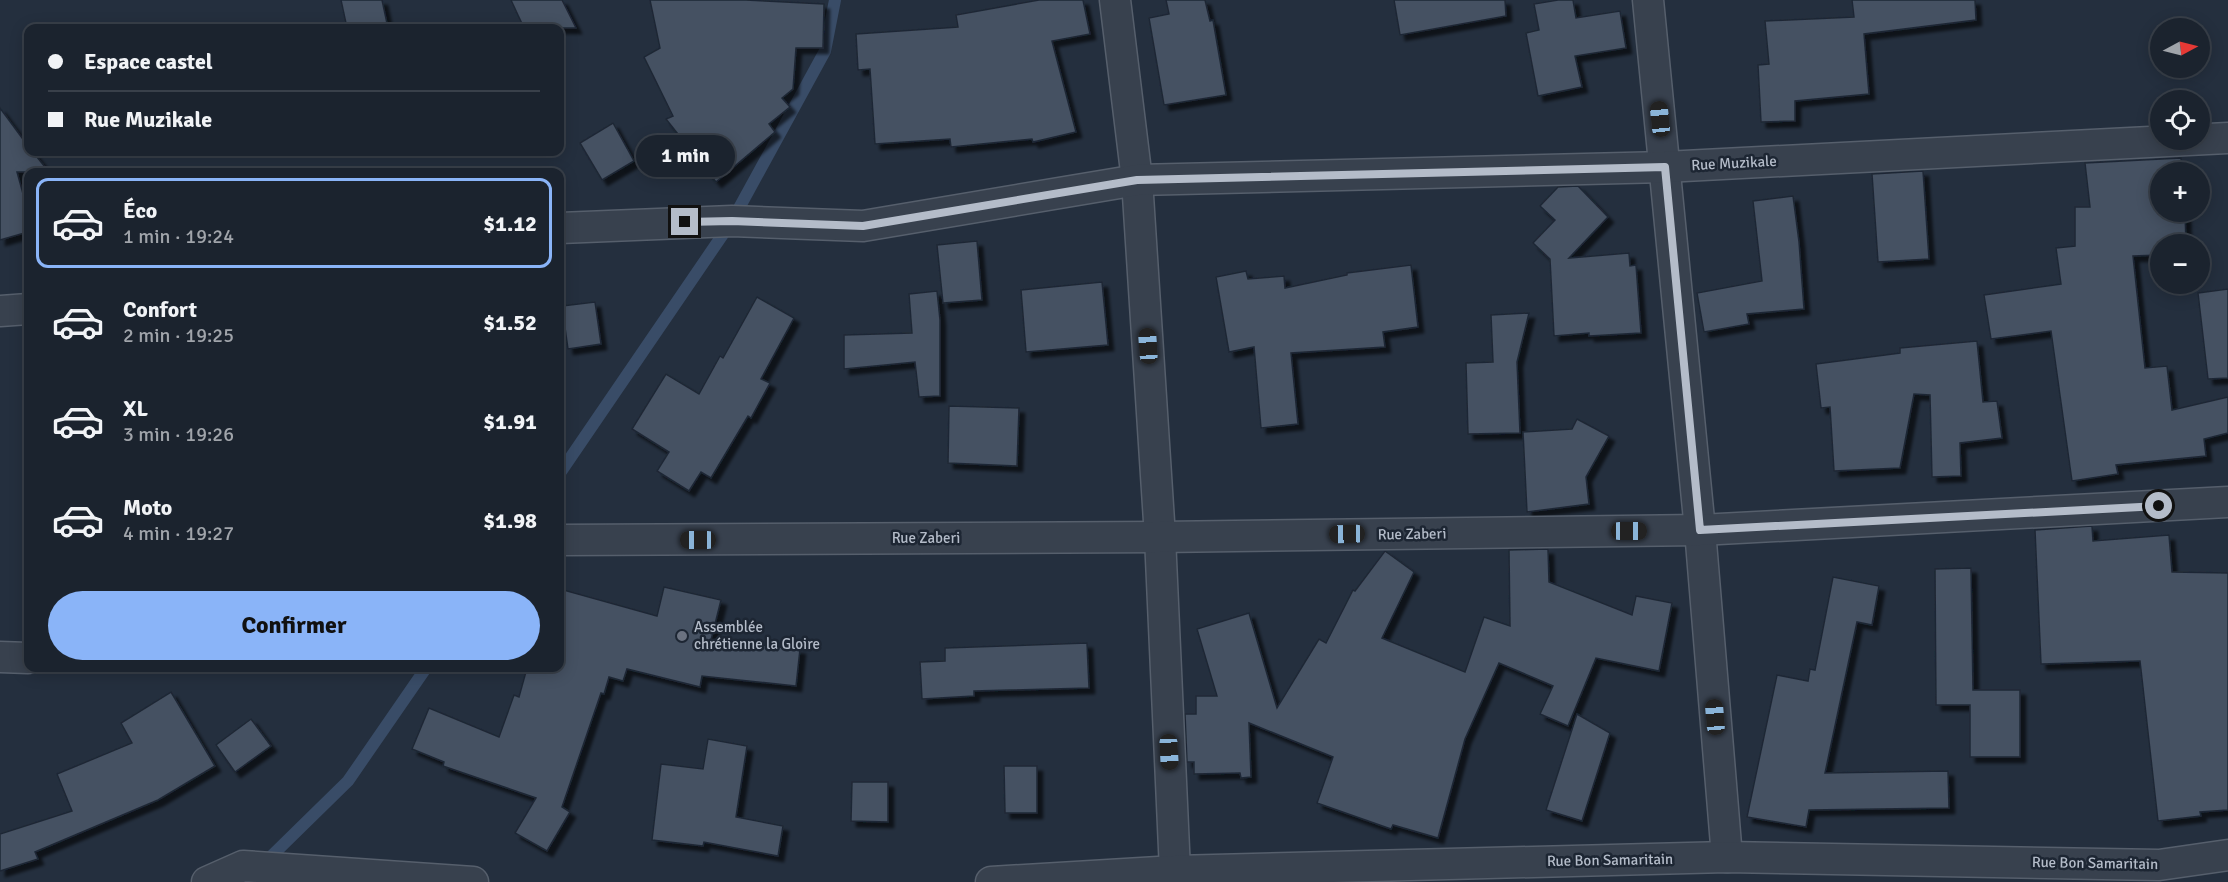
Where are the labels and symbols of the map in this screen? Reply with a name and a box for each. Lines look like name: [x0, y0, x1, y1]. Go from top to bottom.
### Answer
north arrow: [2150, 18, 2210, 78]
car: [1649, 100, 1671, 138]
callout: 1 min: [636, 135, 734, 177]
street label: Rue Muzikale: [1691, 152, 1777, 174]
route end: [671, 208, 698, 235]
car: [1138, 327, 1158, 365]
route start: [2145, 492, 2172, 519]
car: [1611, 522, 1647, 540]
street label: Rue Zaberi: [1377, 524, 1447, 544]
car: [1329, 525, 1365, 543]
street label: Rue Zaberi: [892, 529, 960, 547]
car: [680, 531, 716, 549]
place label: Assemblée chrétienne la Gloire: [694, 618, 820, 653]
marker: Assemblée chrétienne la Gloire: [675, 629, 689, 643]
car: [1704, 698, 1726, 736]
car: [1159, 734, 1179, 770]
street label: Rue Bon Samaritain: [1547, 850, 1673, 870]
street label: Rue Bon Samaritain: [2032, 853, 2158, 873]

